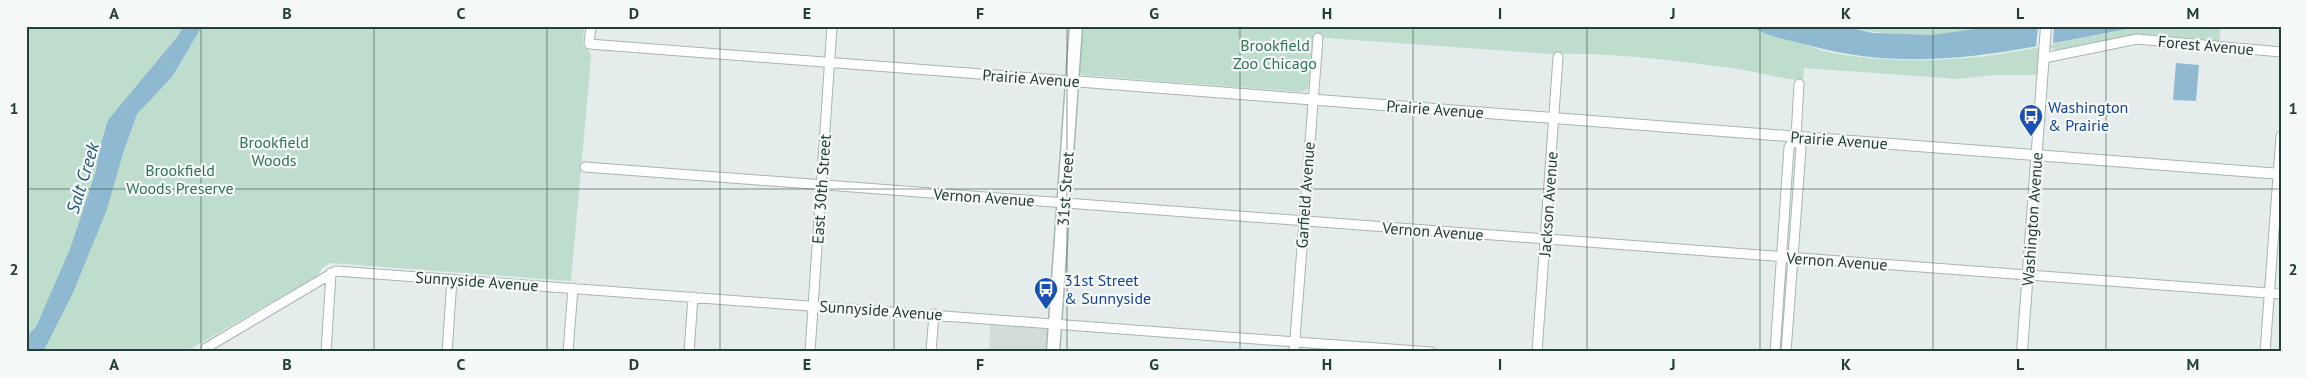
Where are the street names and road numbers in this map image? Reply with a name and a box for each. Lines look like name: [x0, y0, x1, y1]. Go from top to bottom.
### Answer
street label: Forest Avenue: [2157, 31, 2255, 59]
street label: Prairie Avenue: [982, 65, 1080, 91]
street label: Prairie Avenue: [1386, 96, 1484, 122]
street label: Prairie Avenue: [1790, 127, 1888, 153]
street label: East 30th Street: [807, 133, 835, 244]
street label: Garfield Avenue: [1291, 141, 1319, 249]
street label: 31st Street: [1052, 150, 1078, 227]
street label: Jackson Avenue: [1534, 151, 1562, 258]
street label: Washington Avenue: [2017, 151, 2047, 287]
street label: Vernon Avenue: [932, 183, 1035, 211]
street label: Vernon Avenue: [1381, 217, 1484, 245]
street label: Vernon Avenue: [1785, 247, 1888, 275]
street label: Sunnyside Avenue: [415, 267, 539, 295]
street label: Sunnyside Avenue: [819, 296, 943, 324]

